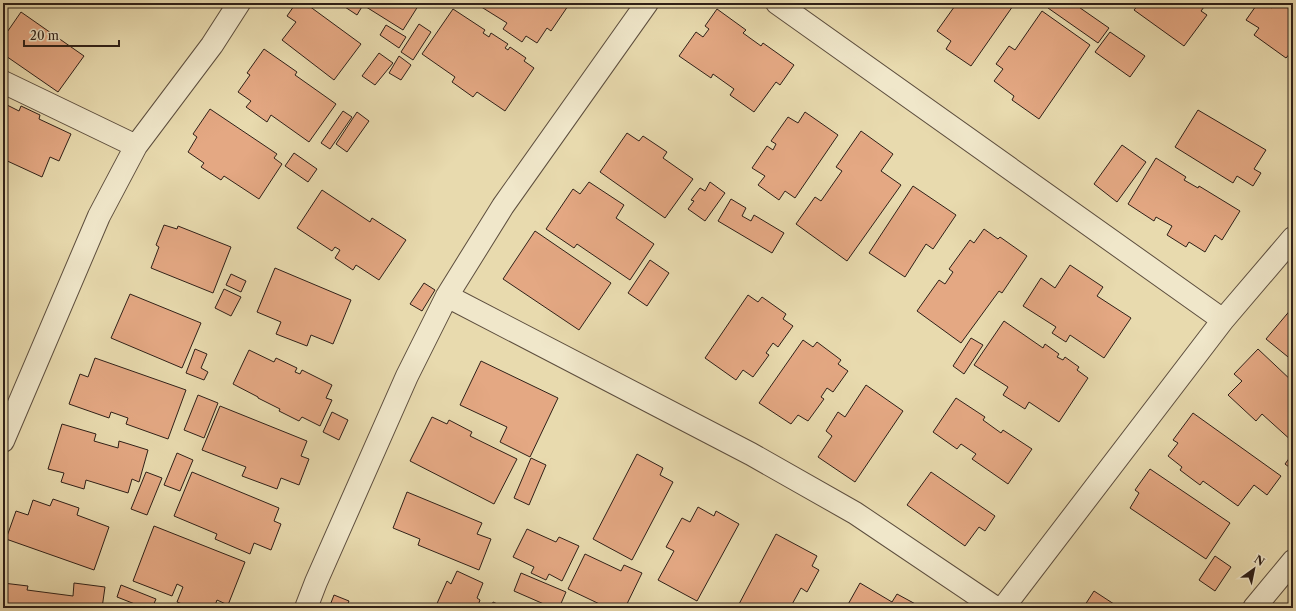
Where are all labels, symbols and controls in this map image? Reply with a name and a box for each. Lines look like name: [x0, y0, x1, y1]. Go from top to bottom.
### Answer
scale bar: [24, 22, 119, 48]
text: 20 m: [30, 28, 59, 43]
north arrow: [1234, 549, 1274, 589]
text: N: [1252, 552, 1268, 569]

